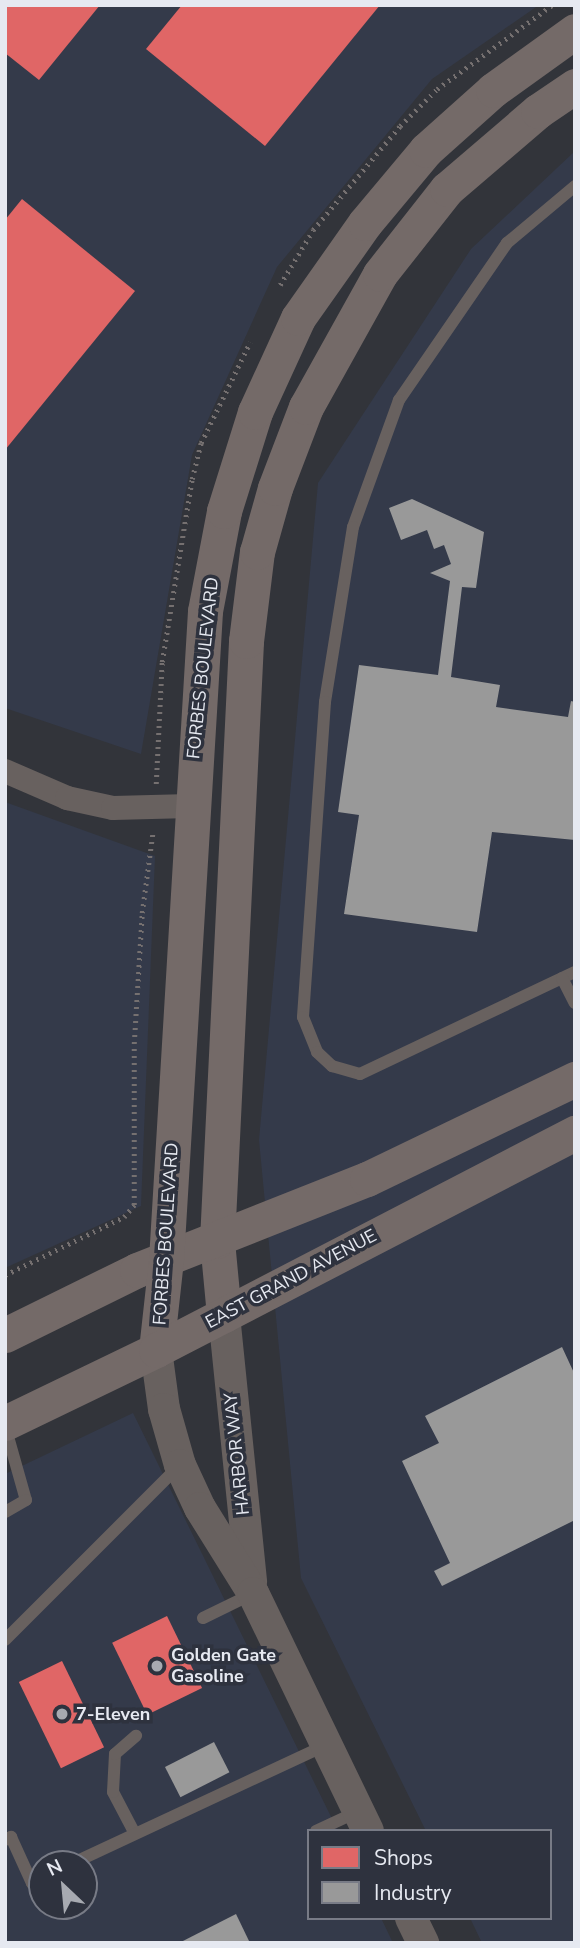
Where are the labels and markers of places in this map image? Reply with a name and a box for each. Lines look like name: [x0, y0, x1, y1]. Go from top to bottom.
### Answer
place label: Golden Gate Gasoline: [171, 1645, 276, 1688]
marker: Golden Gate Gasoline: [149, 1658, 165, 1674]
place label: 7-Eleven: [76, 1703, 150, 1725]
marker: 7-Eleven: [54, 1706, 70, 1722]

